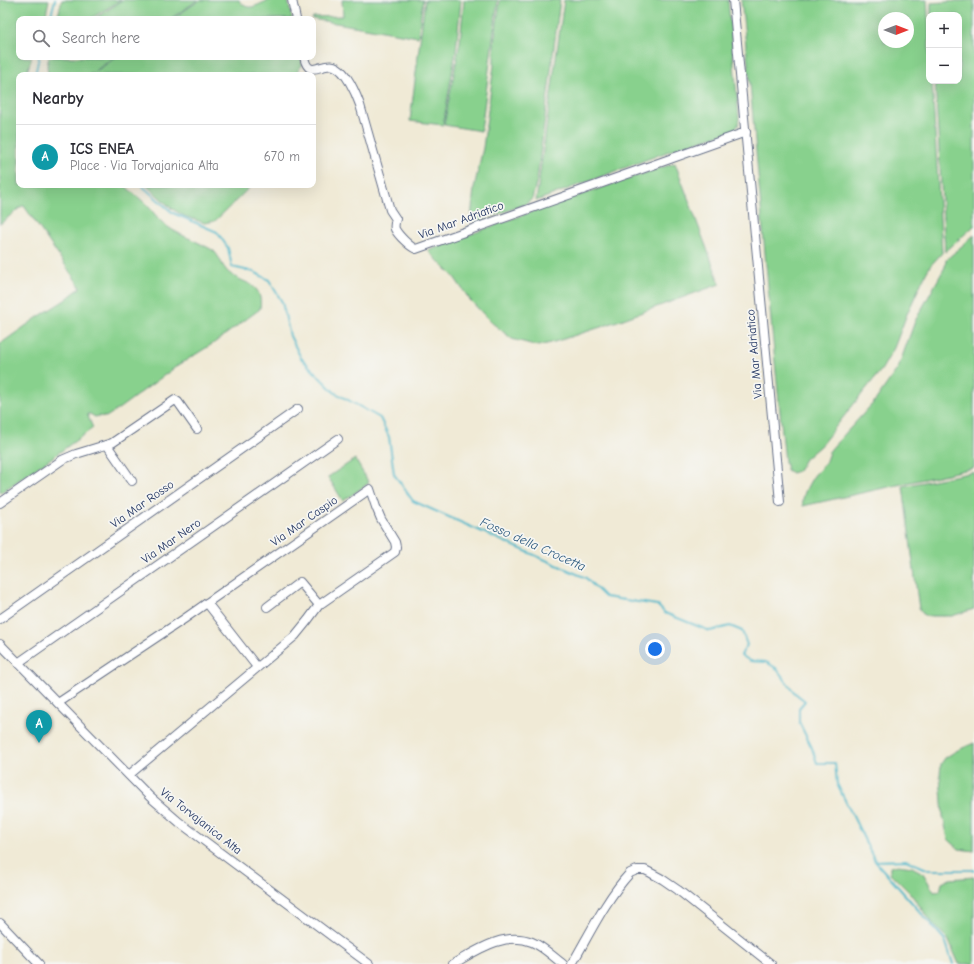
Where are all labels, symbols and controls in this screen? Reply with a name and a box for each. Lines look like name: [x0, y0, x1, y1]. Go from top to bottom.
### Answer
north arrow: [878, 12, 914, 48]
map controls: [926, 12, 962, 84]
button: +: [926, 12, 962, 48]
search box: [16, 16, 316, 60]
icon: search: [30, 27, 52, 49]
text: Search here: [62, 29, 140, 47]
button: −: [926, 48, 962, 84]
text: Nearby: [32, 89, 83, 108]
text: ICS ENEA: [70, 140, 134, 158]
text: A: [41, 149, 49, 164]
text: 670 m: [264, 149, 300, 164]
text: Place · Via Torvajanica Alta: [70, 158, 219, 173]
street label: Via Mar Adriatico: [416, 198, 506, 242]
street label: Via Mar Adriatico: [743, 309, 765, 399]
street label: Via Mar Rosso: [108, 477, 176, 531]
street label: Via Mar Caspio: [268, 493, 340, 549]
water label: Fosso della Crocetta: [478, 514, 588, 574]
street label: Via Mar Nero: [139, 515, 203, 567]
your location: [645, 639, 665, 659]
pin: A: [26, 710, 52, 743]
street label: Via Torvajanica Alta: [157, 785, 245, 857]

